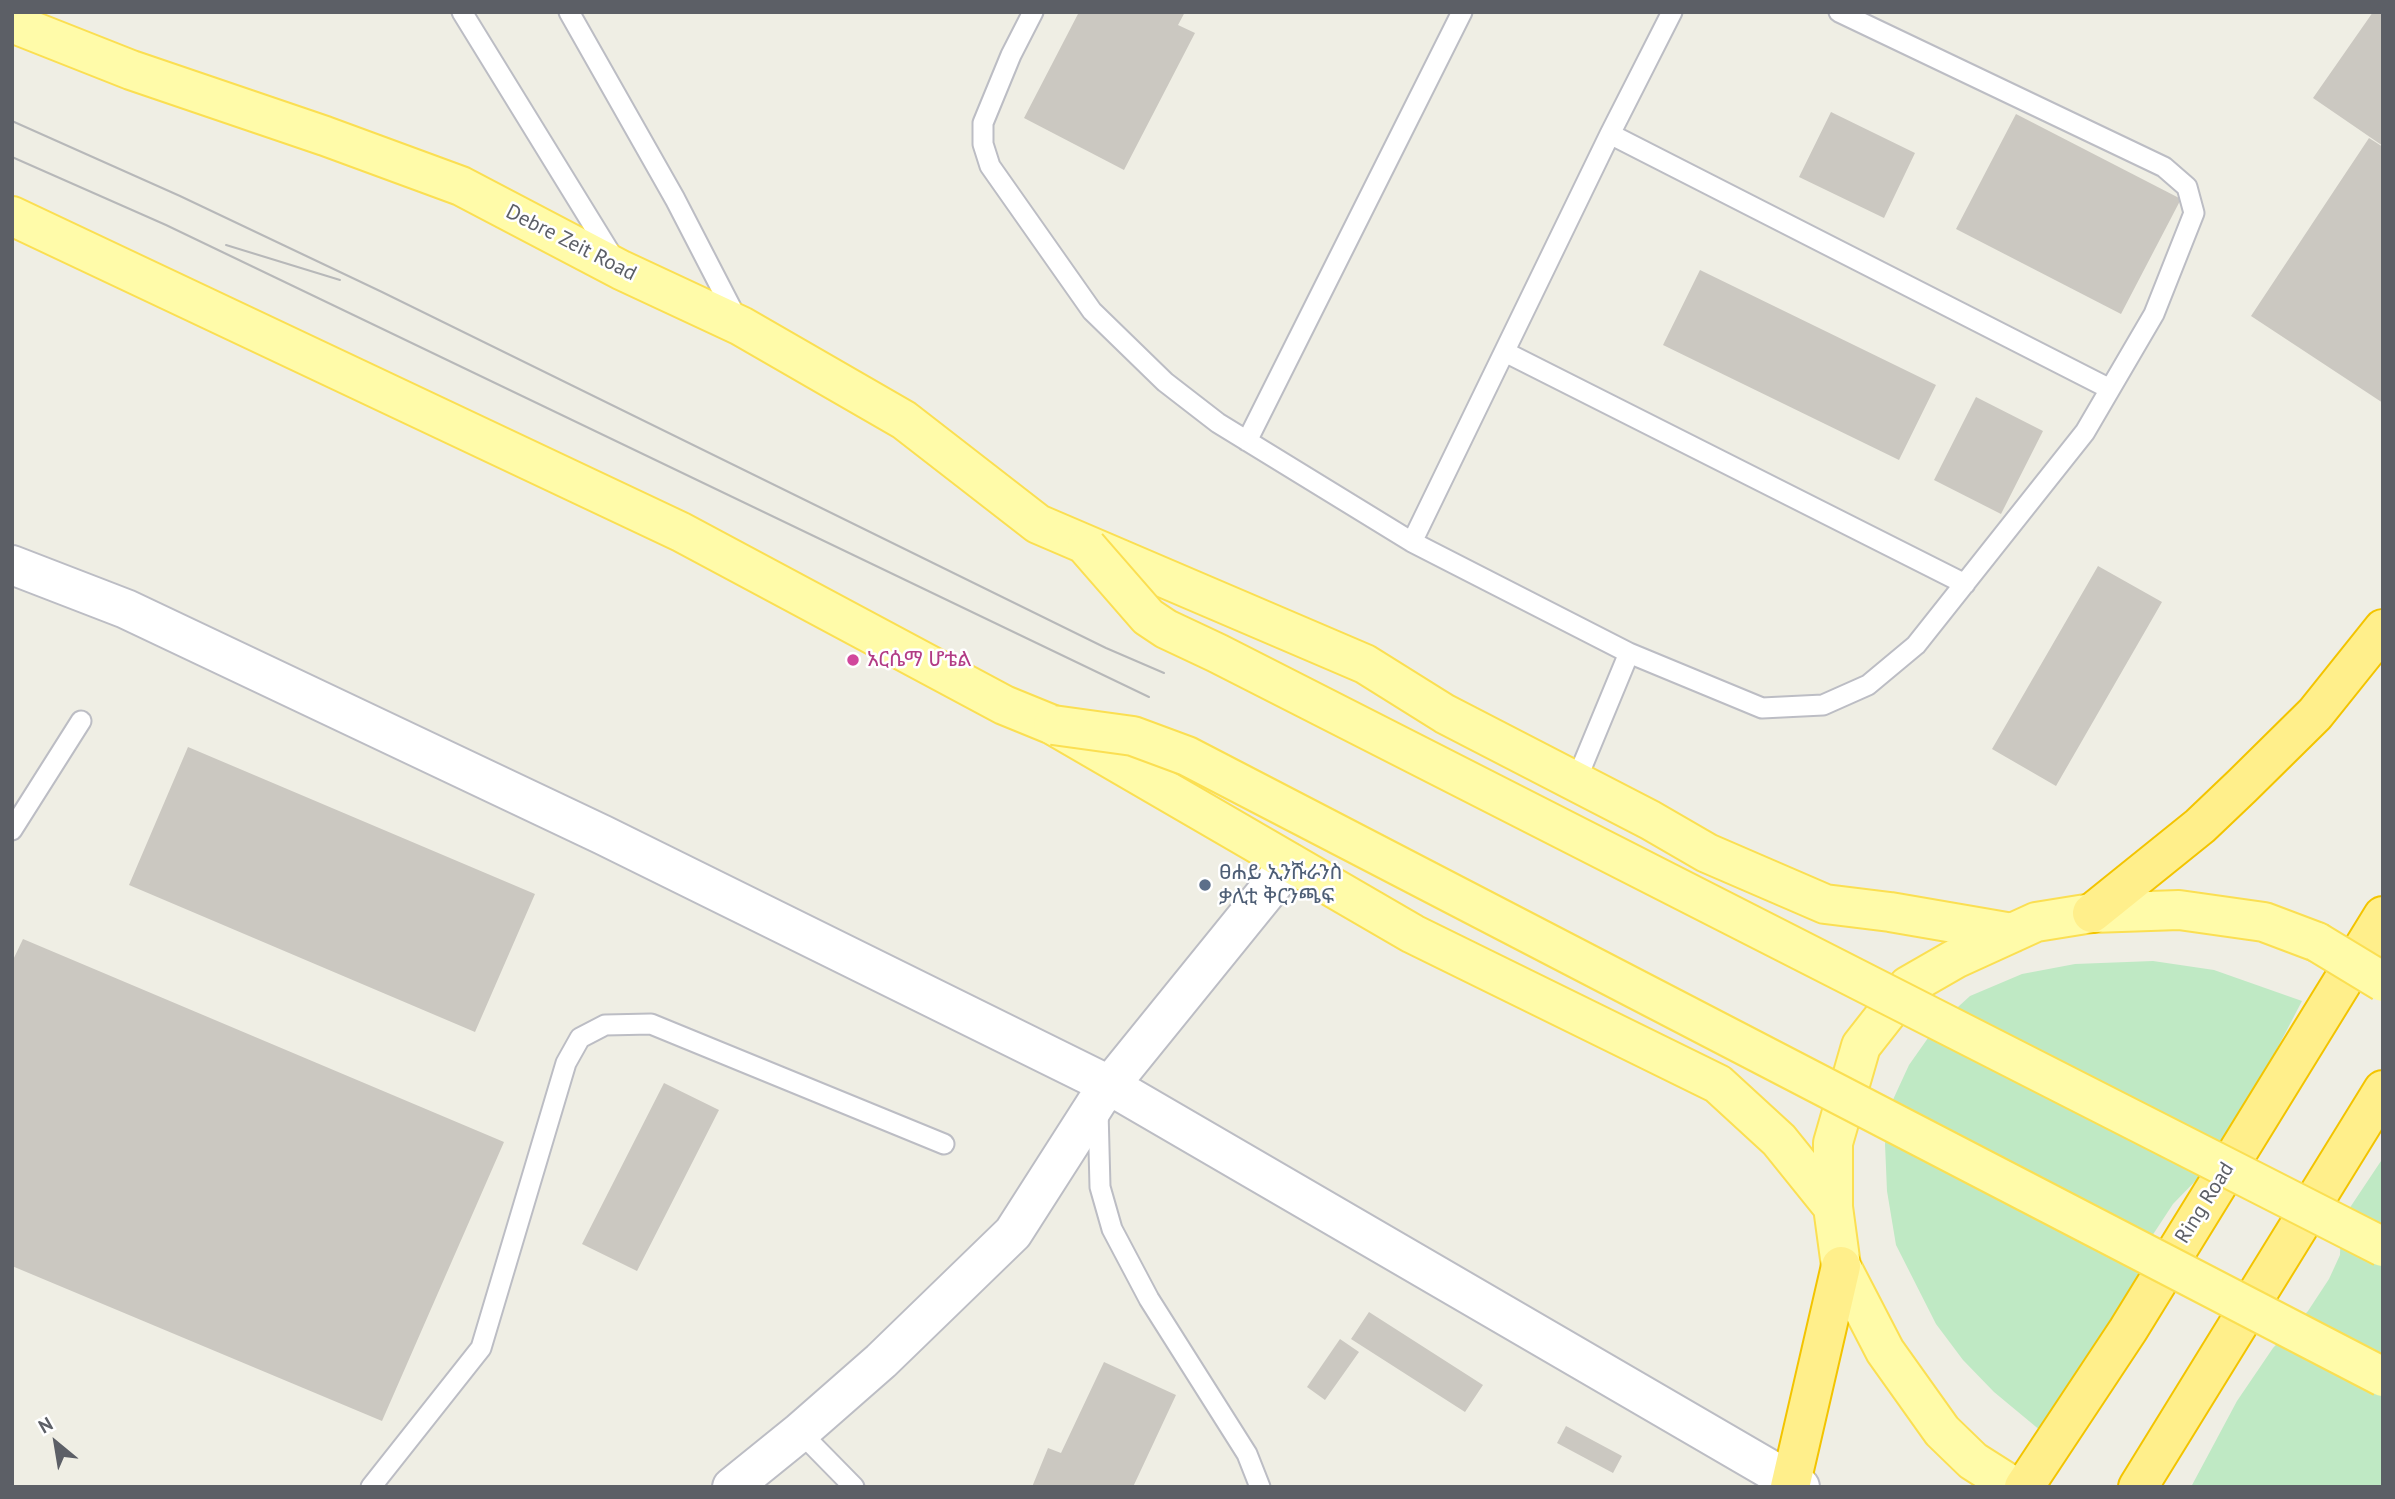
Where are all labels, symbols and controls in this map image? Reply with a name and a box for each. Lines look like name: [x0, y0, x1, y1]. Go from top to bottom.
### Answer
street label: Debre Zeit Road: [502, 199, 640, 287]
place label: አርሴማ ሆቴል: [867, 647, 972, 673]
marker: አርሴማ ሆቴል: [845, 652, 861, 668]
place label: ፀሐይ ኢንሹራንስ ቃሊቲ ቅርንጫፍ: [1219, 860, 1342, 910]
marker: ፀሐይ ኢንሹራንስ ቃሊቲ ቅርንጫፍ: [1197, 877, 1213, 893]
street label: Ring Road: [2170, 1158, 2240, 1248]
north arrow: [21, 1408, 91, 1478]
text: N: [34, 1411, 57, 1438]

